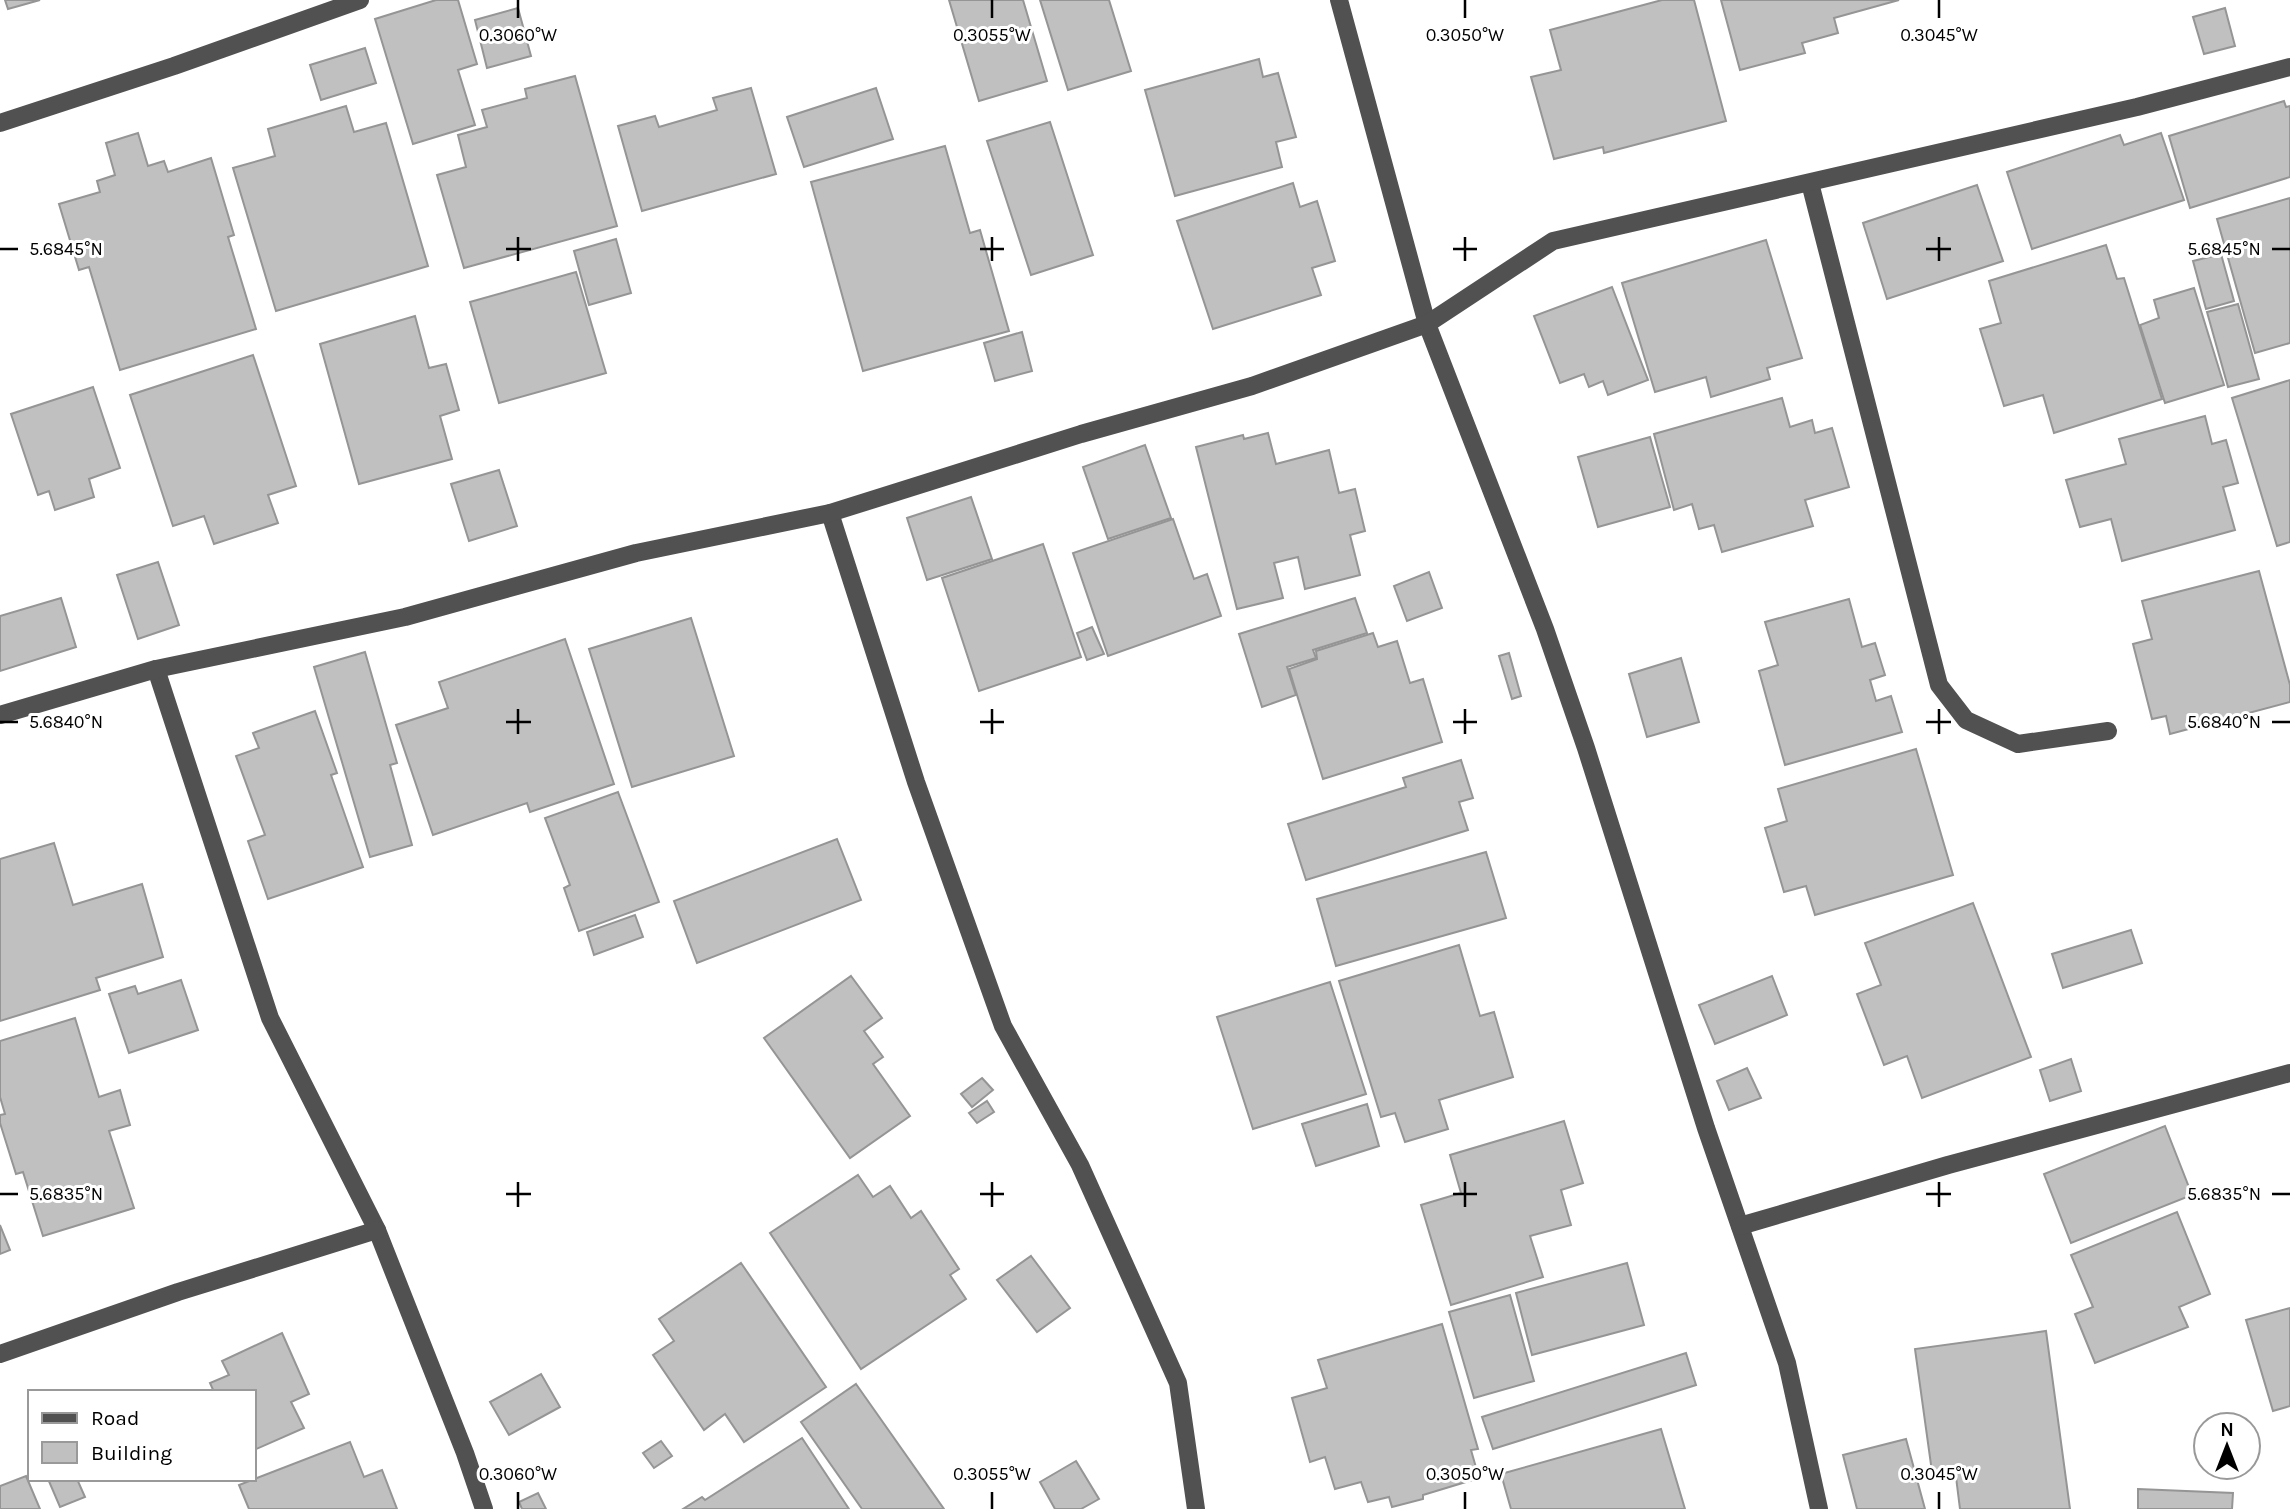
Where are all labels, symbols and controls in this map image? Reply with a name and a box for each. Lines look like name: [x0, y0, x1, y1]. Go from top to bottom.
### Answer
text: 0.3060°W: [479, 24, 557, 46]
text: 0.3055°W: [953, 24, 1031, 46]
text: 0.3050°W: [1426, 24, 1504, 46]
text: 0.3045°W: [1900, 24, 1978, 46]
text: 5.6845°N: [29, 238, 103, 260]
text: 5.6845°N: [2187, 238, 2261, 260]
text: 5.6840°N: [29, 711, 103, 733]
text: 5.6840°N: [2187, 711, 2261, 733]
text: 5.6835°N: [29, 1183, 103, 1205]
text: 5.6835°N: [2187, 1183, 2261, 1205]
legend: [28, 1390, 256, 1481]
text: Road: [91, 1406, 139, 1430]
north arrow: [2192, 1411, 2262, 1481]
text: N: [2220, 1419, 2234, 1441]
text: Building: [91, 1441, 172, 1465]
text: 0.3060°W: [479, 1463, 557, 1485]
text: 0.3055°W: [953, 1463, 1031, 1485]
text: 0.3050°W: [1426, 1463, 1504, 1485]
text: 0.3045°W: [1900, 1463, 1978, 1485]

